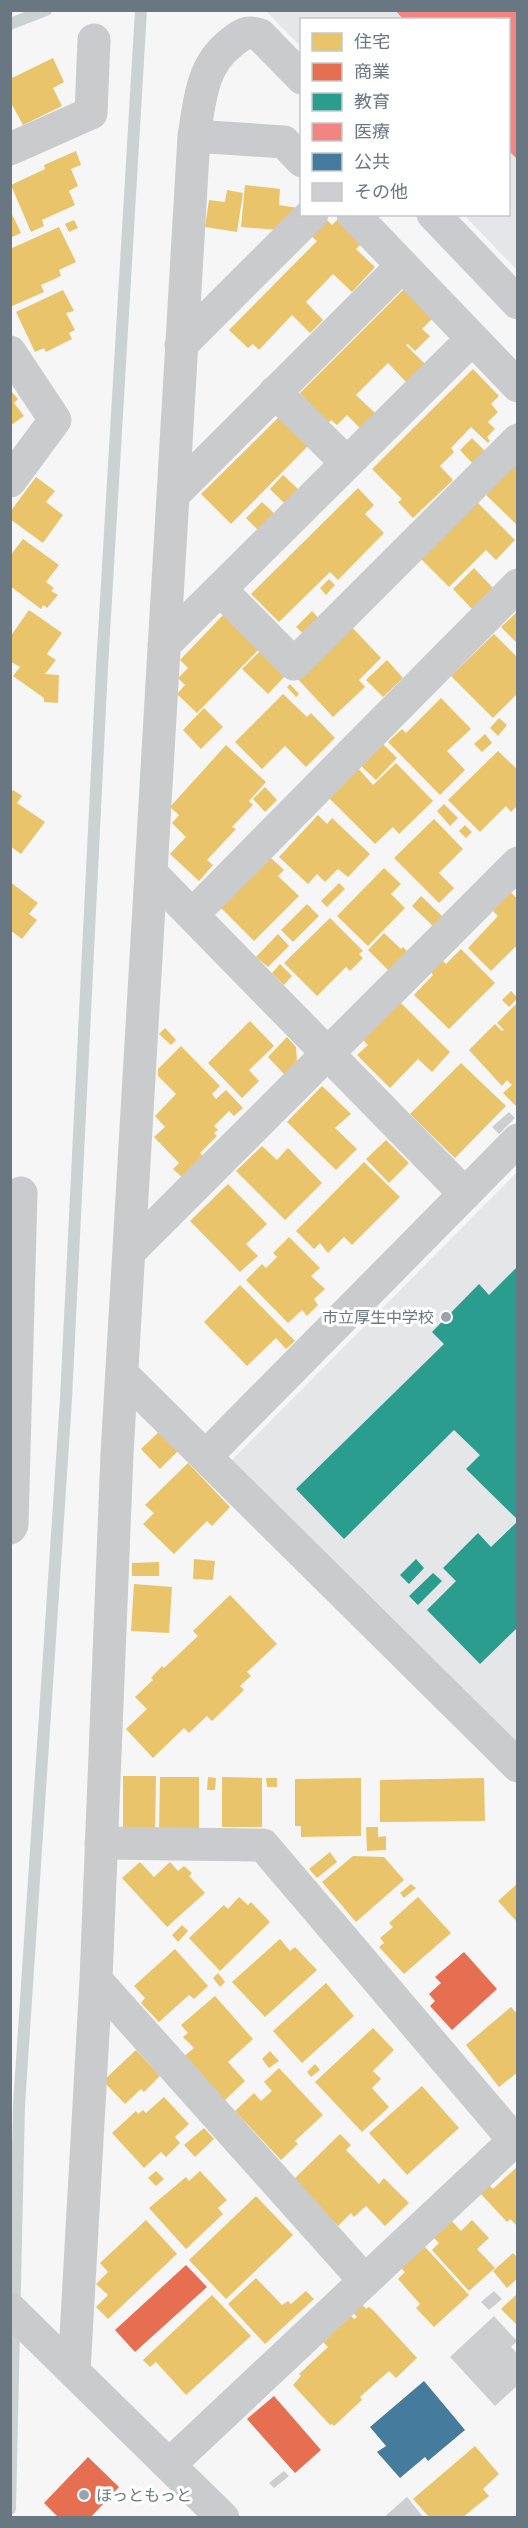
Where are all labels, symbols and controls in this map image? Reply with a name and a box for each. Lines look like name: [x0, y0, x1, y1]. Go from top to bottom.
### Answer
legend: [300, 18, 510, 216]
text: 住宅: [354, 31, 390, 53]
text: 商業: [354, 61, 390, 83]
text: 教育: [354, 91, 390, 113]
text: 医療: [354, 121, 390, 143]
text: 公共: [354, 151, 390, 173]
text: その他: [354, 181, 408, 203]
place label: 市立厚生中学校: [322, 1308, 434, 1327]
marker: 市立厚生中学校: [439, 1310, 453, 1324]
place label: ほっともっと: [96, 2486, 192, 2505]
marker: ほっともっと: [77, 2488, 91, 2502]

